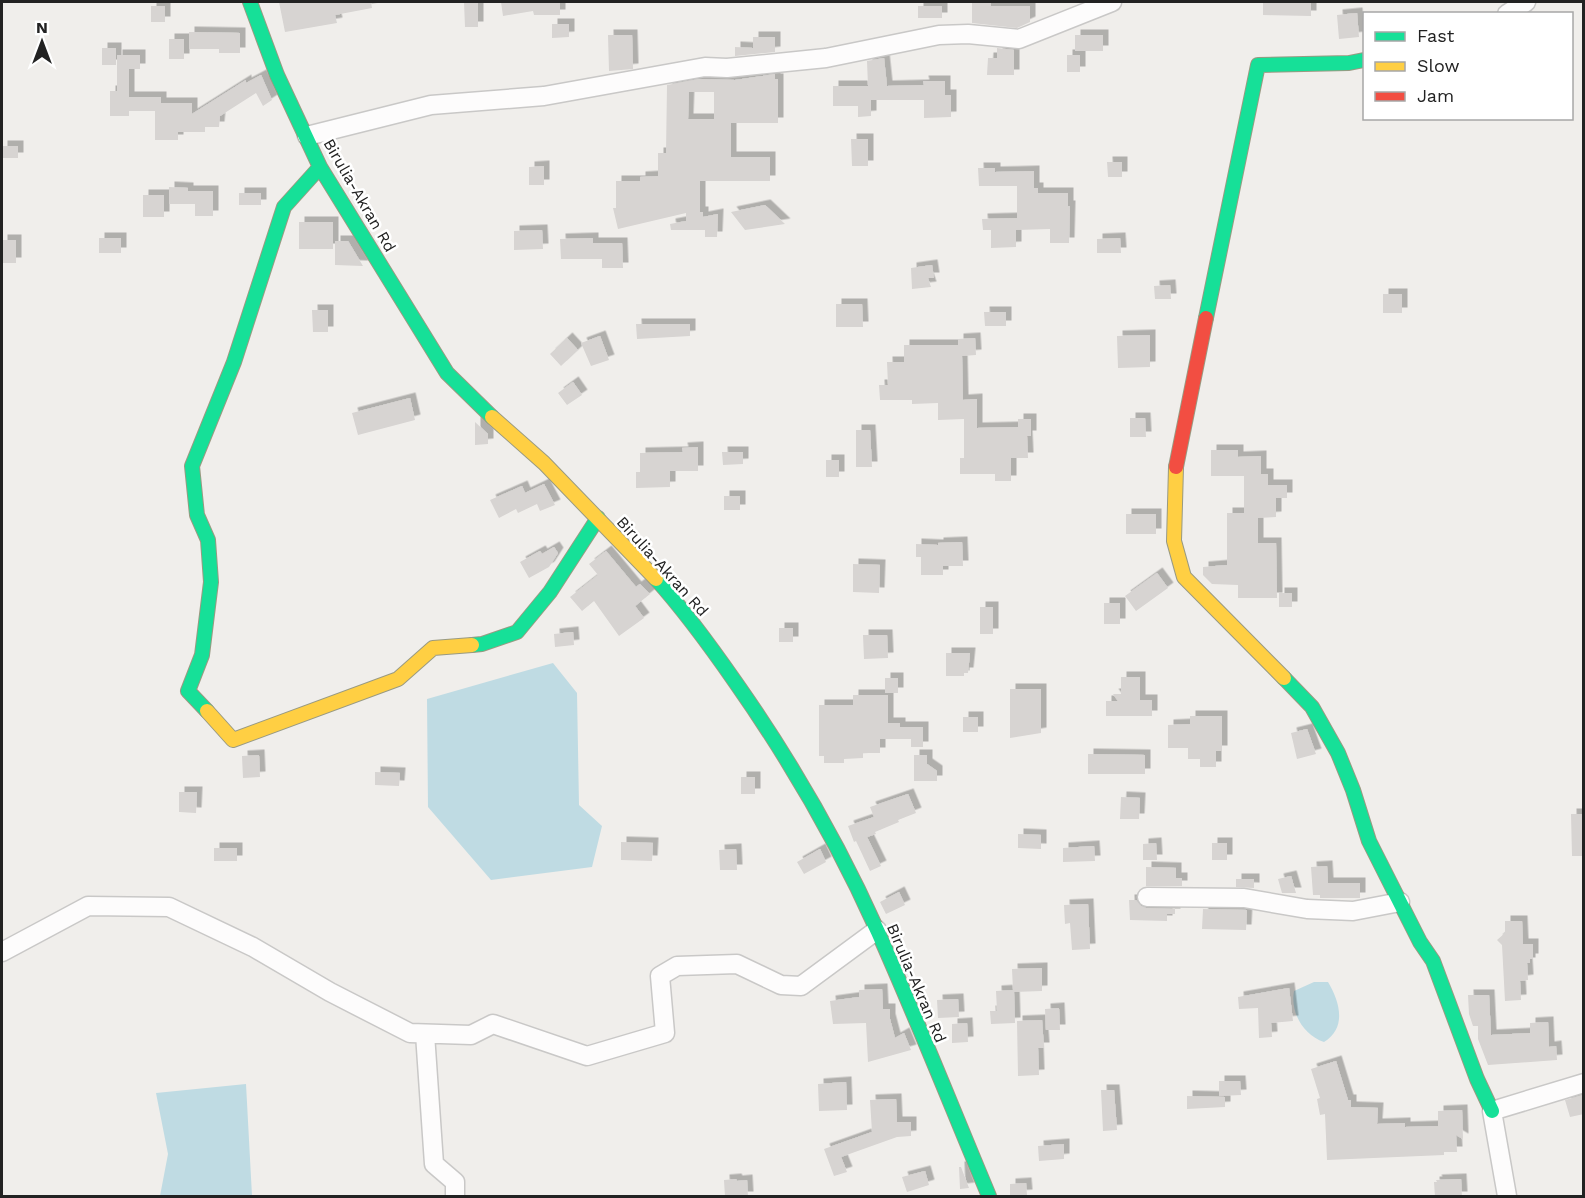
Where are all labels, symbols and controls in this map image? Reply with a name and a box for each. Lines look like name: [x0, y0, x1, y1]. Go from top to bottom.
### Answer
north arrow: [12, 12, 72, 72]
legend: [1363, 12, 1573, 120]
text: N: [36, 18, 48, 37]
text: Fast: [1417, 25, 1455, 46]
text: Slow: [1417, 55, 1460, 76]
text: Jam: [1417, 85, 1454, 106]
street label: Birulia-Akran Rd: [319, 135, 400, 255]
street label: Birulia-Akran Rd: [613, 513, 712, 620]
street label: Birulia-Akran Rd: [883, 921, 950, 1046]

